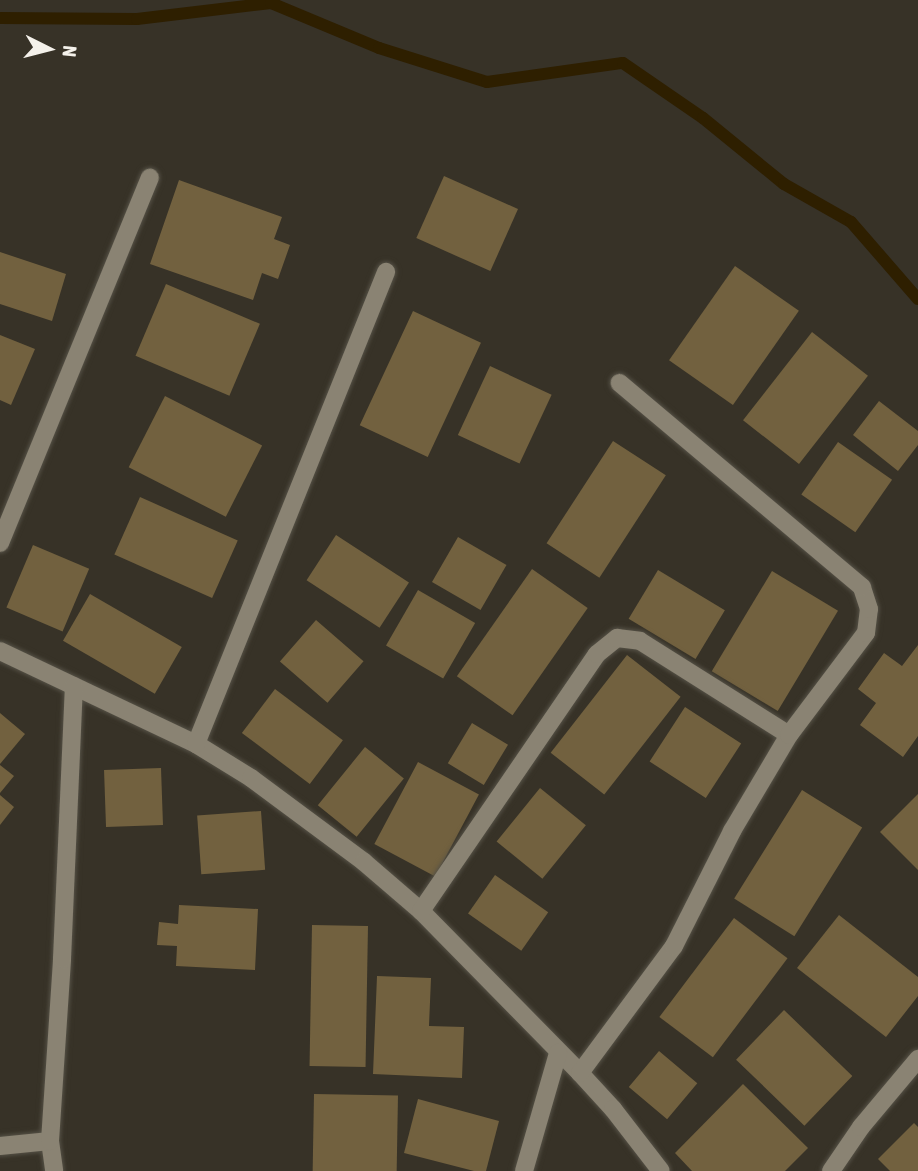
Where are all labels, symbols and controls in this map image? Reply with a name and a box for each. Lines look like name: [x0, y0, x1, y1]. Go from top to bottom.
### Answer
north arrow: [14, 14, 84, 84]
text: N: [58, 44, 81, 58]

